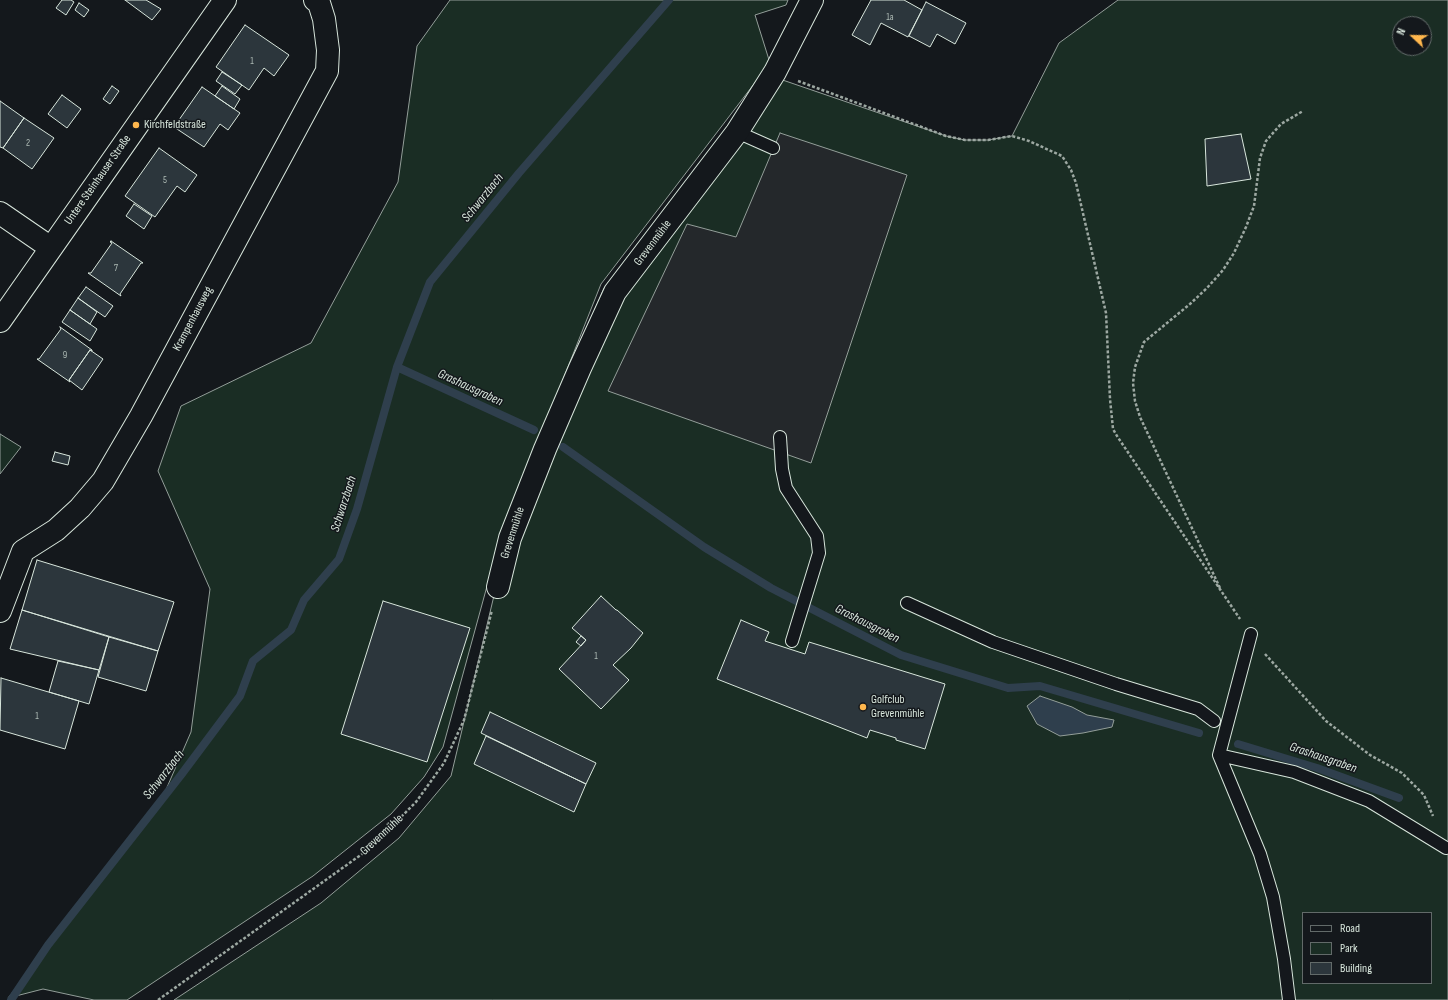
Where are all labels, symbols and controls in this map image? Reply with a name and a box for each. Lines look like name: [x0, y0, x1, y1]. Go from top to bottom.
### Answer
house number: 1a: [886, 11, 894, 23]
north arrow: [1392, 16, 1432, 56]
text: N: [1394, 27, 1408, 37]
house number: 1: [250, 55, 254, 67]
place label: Kirchfeldstraße: [144, 118, 206, 132]
marker: Kirchfeldstraße: [131, 120, 141, 130]
street label: Untere Steinhauser Straße: [62, 132, 134, 228]
house number: 2: [26, 137, 30, 149]
water label: Schwarzbach: [459, 171, 507, 225]
house number: 5: [163, 174, 167, 186]
street label: Grevenmühle: [631, 217, 675, 269]
house number: 7: [114, 262, 118, 274]
street label: Krampenhausweg: [170, 284, 216, 354]
house number: 9: [63, 349, 67, 361]
water label: Grashausgraben: [435, 366, 505, 410]
water label: Schwarzbach: [328, 474, 360, 534]
street label: Grevenmühle: [498, 505, 528, 561]
water label: Grashausgraben: [832, 601, 902, 647]
house number: 1: [594, 650, 598, 662]
place label: Golfclub Grevenmühle: [871, 693, 924, 721]
marker: Golfclub Grevenmühle: [858, 702, 868, 712]
house number: 1: [35, 710, 39, 722]
water label: Grashausgraben: [1287, 739, 1359, 777]
water label: Schwarzbach: [140, 747, 188, 803]
street label: Grevenmühle: [358, 812, 406, 858]
legend: [1302, 912, 1432, 984]
text: Road: [1340, 921, 1360, 936]
text: Park: [1340, 941, 1358, 956]
text: Building: [1340, 961, 1372, 976]

